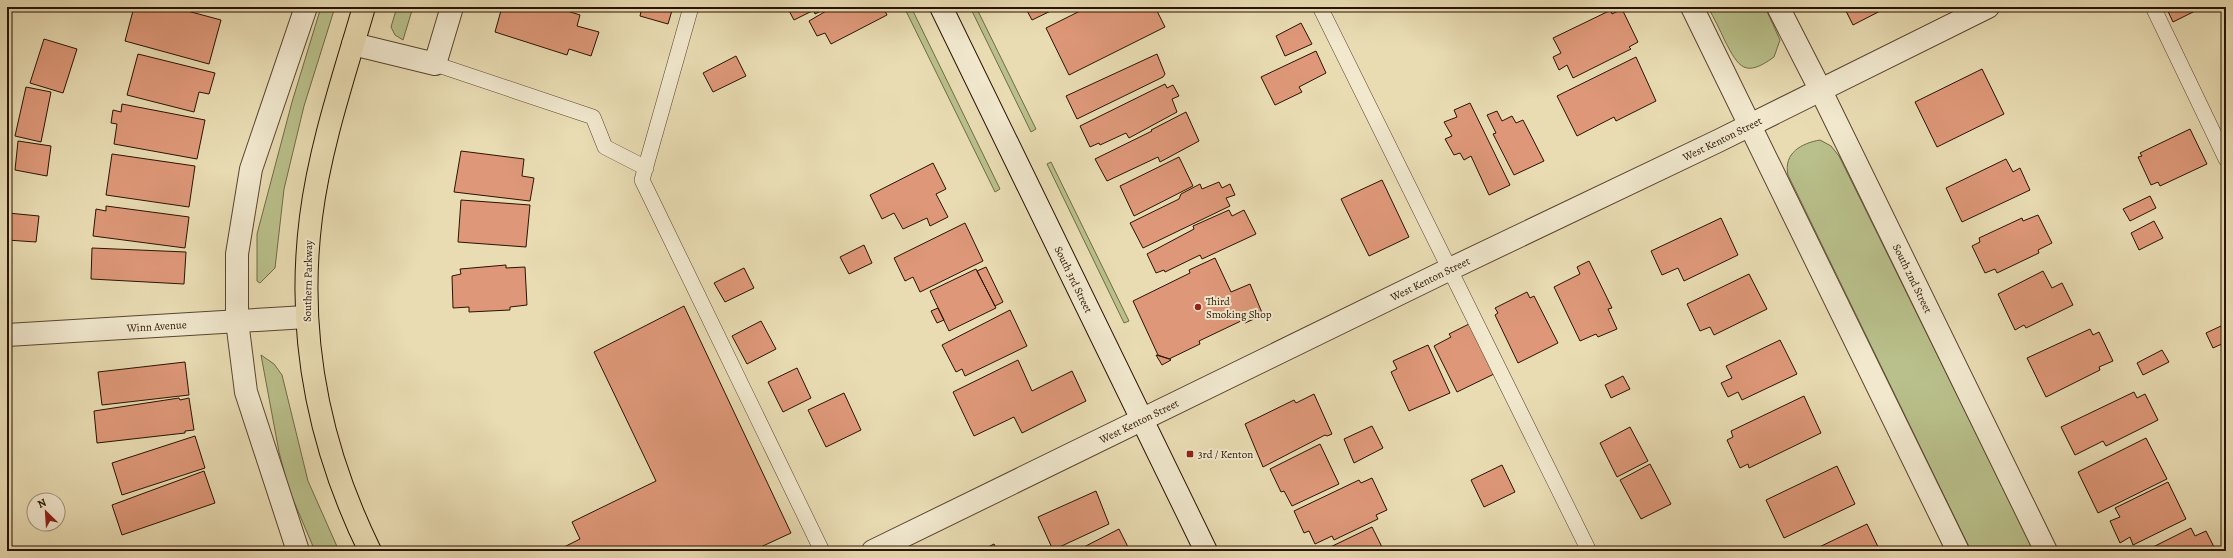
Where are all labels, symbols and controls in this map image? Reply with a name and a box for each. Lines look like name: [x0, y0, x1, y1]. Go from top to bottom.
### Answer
street label: West Kenton Street: [1679, 113, 1765, 165]
street label: Southern Parkway: [300, 240, 316, 322]
street label: South 2nd Street: [1889, 241, 1936, 316]
street label: South 3rd Street: [1051, 243, 1097, 316]
street label: West Kenton Street: [1387, 253, 1473, 305]
place label: Third Smoking Shop: [1206, 294, 1272, 322]
marker: Third Smoking Shop: [1193, 302, 1203, 312]
street label: Winn Avenue: [125, 317, 187, 335]
street label: West Kenton Street: [1096, 395, 1181, 447]
place label: 3rd / Kenton: [1198, 447, 1253, 462]
marker: 3rd / Kenton: [1185, 449, 1195, 459]
north arrow: [26, 492, 66, 532]
text: N: [35, 495, 49, 512]

